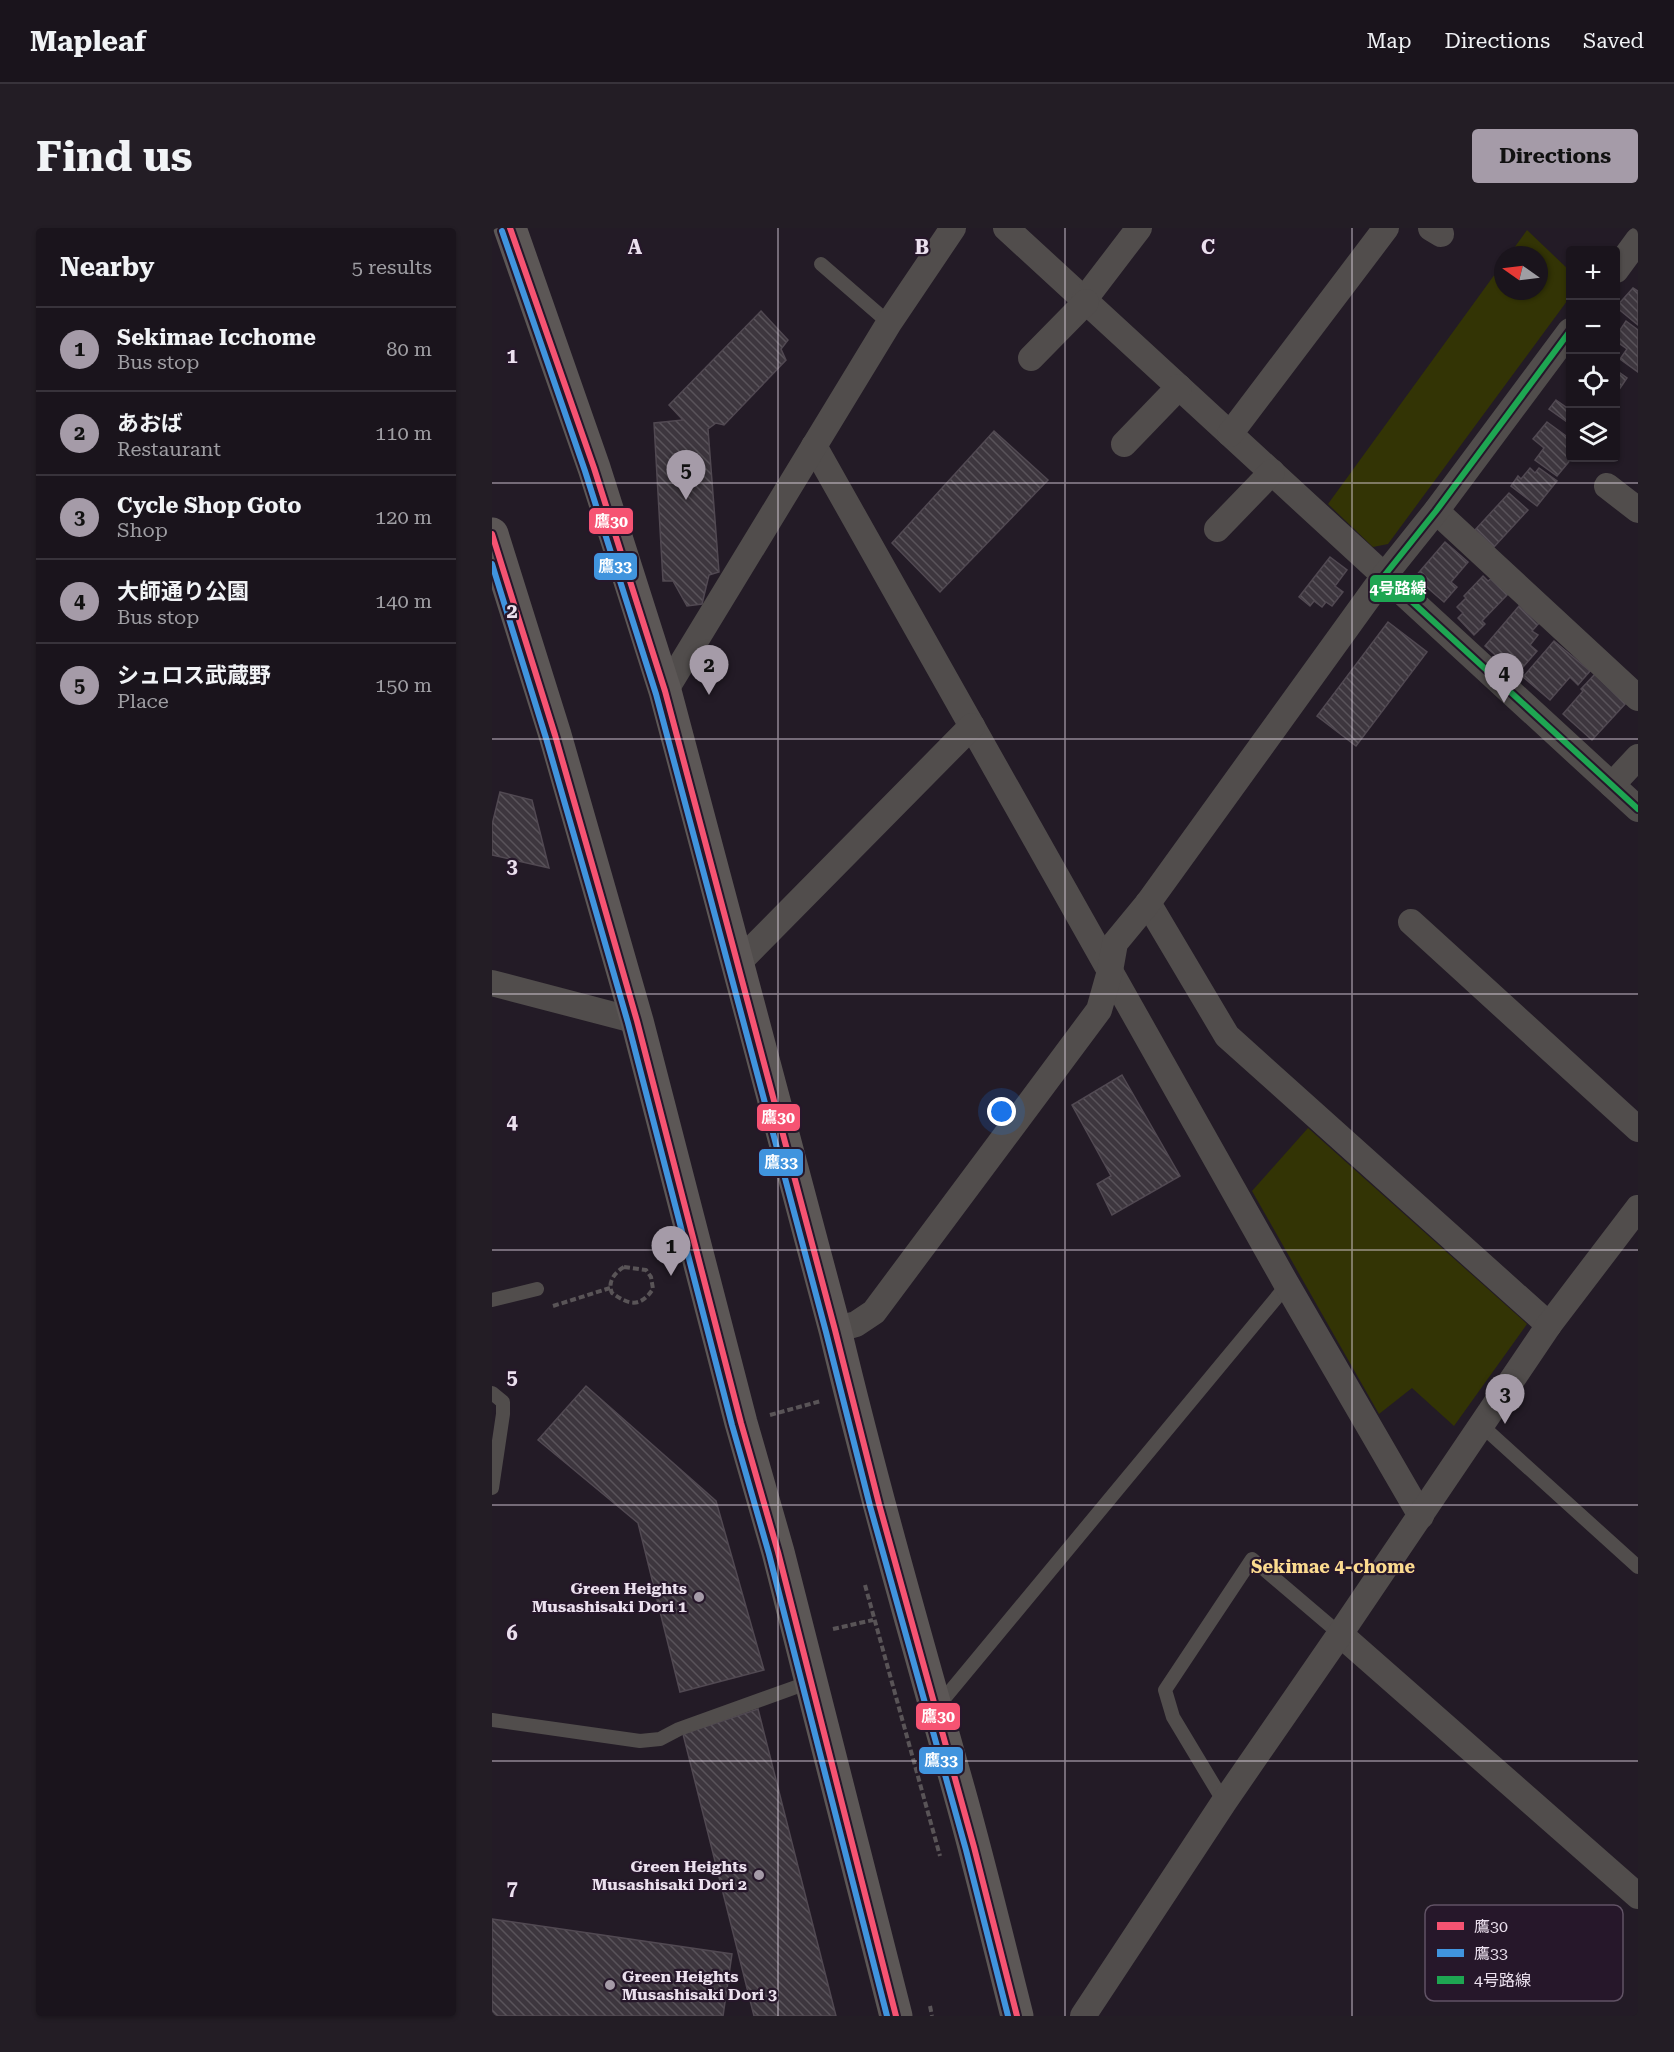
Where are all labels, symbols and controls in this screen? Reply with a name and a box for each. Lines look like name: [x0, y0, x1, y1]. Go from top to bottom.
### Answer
text: Mapleaf: [30, 25, 146, 58]
text: Map: [1367, 29, 1411, 53]
text: Directions: [1444, 29, 1550, 53]
text: Saved: [1583, 29, 1644, 53]
button: Directions: [1472, 129, 1638, 183]
text: Find us: [36, 132, 193, 181]
text: A: [628, 235, 643, 259]
text: B: [915, 235, 929, 259]
text: C: [1201, 235, 1215, 259]
north arrow: [1494, 246, 1548, 300]
map controls: [1566, 246, 1620, 462]
button: +: [1566, 246, 1620, 300]
text: Nearby: [60, 252, 154, 282]
text: 5 results: [352, 255, 432, 279]
button: −: [1566, 300, 1620, 354]
text: Sekimae Icchome: [117, 325, 316, 350]
text: 1: [74, 337, 85, 361]
text: 80 m: [386, 337, 432, 361]
text: 1: [506, 344, 518, 368]
text: Bus stop: [117, 350, 199, 374]
button: locate: [1566, 354, 1620, 408]
button: layers: [1566, 408, 1620, 462]
text: あおば: [117, 411, 183, 436]
text: 2: [74, 421, 85, 445]
text: 110 m: [375, 421, 432, 445]
text: Restaurant: [117, 437, 221, 461]
pin: 5: [666, 450, 706, 500]
text: Cycle Shop Goto: [117, 493, 301, 518]
text: 3: [74, 505, 85, 529]
text: 120 m: [375, 505, 432, 529]
line badge: 鷹30: [588, 507, 634, 535]
text: 鷹30: [594, 512, 628, 531]
text: Shop: [117, 518, 168, 542]
line badge: 鷹33: [593, 552, 638, 581]
text: 鷹33: [598, 557, 632, 576]
line badge: 4号路線: [1369, 574, 1426, 603]
text: 大師通り公園: [117, 579, 249, 604]
text: 4号路線: [1370, 579, 1426, 598]
text: 4: [74, 589, 85, 613]
text: 140 m: [375, 589, 432, 613]
text: 2: [506, 599, 518, 623]
text: Bus stop: [117, 605, 199, 629]
pin: 2: [690, 646, 728, 695]
pin: 4: [1484, 654, 1524, 703]
text: シュロス武蔵野: [117, 663, 271, 688]
text: 5: [74, 673, 85, 697]
text: 150 m: [375, 673, 432, 697]
text: Place: [117, 689, 169, 713]
text: 3: [506, 854, 518, 878]
your location: [987, 1097, 1016, 1126]
line badge: 鷹30: [756, 1103, 801, 1132]
text: 鷹30: [761, 1108, 795, 1127]
text: 4: [506, 1110, 518, 1134]
line badge: 鷹33: [758, 1148, 804, 1177]
text: 鷹33: [764, 1153, 798, 1172]
pin: 1: [652, 1226, 690, 1276]
text: 5: [506, 1365, 518, 1389]
pin: 3: [1486, 1374, 1524, 1424]
district label: Sekimae 4-chome: [1251, 1556, 1415, 1577]
place label: Green Heights Musashisaki Dori 1: [532, 1579, 687, 1616]
marker: Green Heights Musashisaki Dori 1: [692, 1590, 706, 1604]
text: 6: [506, 1621, 518, 1645]
line badge: 鷹30: [915, 1702, 961, 1731]
text: 鷹30: [921, 1707, 955, 1726]
line badge: 鷹33: [918, 1746, 964, 1775]
text: 鷹33: [924, 1751, 958, 1770]
place label: Green Heights Musashisaki Dori 2: [592, 1857, 747, 1894]
marker: Green Heights Musashisaki Dori 2: [752, 1868, 766, 1882]
text: 7: [506, 1876, 518, 1900]
legend: [1425, 1905, 1623, 2001]
text: 鷹30: [1474, 1917, 1508, 1936]
text: 鷹33: [1474, 1944, 1508, 1963]
place label: Green Heights Musashisaki Dori 3: [622, 1967, 777, 2004]
text: 4号路線: [1474, 1971, 1531, 1990]
marker: Green Heights Musashisaki Dori 3: [603, 1978, 617, 1992]

